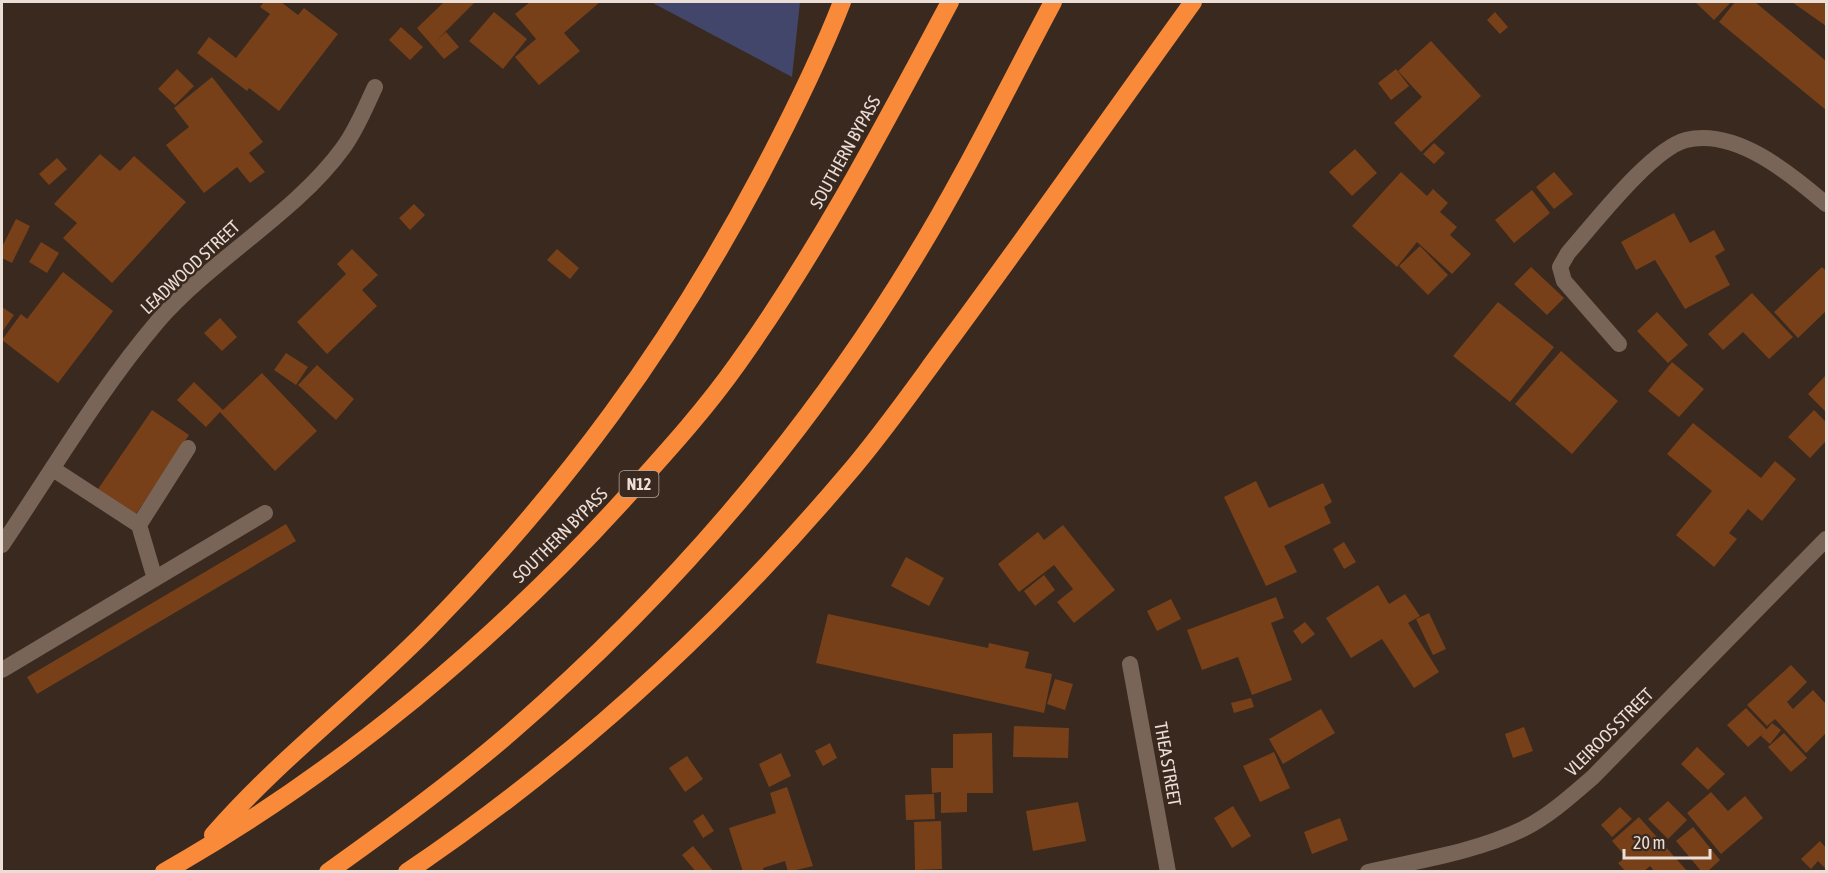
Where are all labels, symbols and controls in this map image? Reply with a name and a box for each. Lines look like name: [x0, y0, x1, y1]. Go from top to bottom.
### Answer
street label: SOUTHERN BYPASS: [805, 92, 885, 212]
street label: LEADWOOD STREET: [136, 216, 244, 318]
road number: N12: [620, 471, 658, 497]
street label: SOUTHERN BYPASS: [508, 483, 612, 587]
street label: VLEIROOS STREET: [1561, 684, 1657, 780]
street label: THEA STREET: [1150, 720, 1186, 808]
scale bar: [1624, 822, 1710, 860]
text: 20 m: [1633, 832, 1665, 853]

